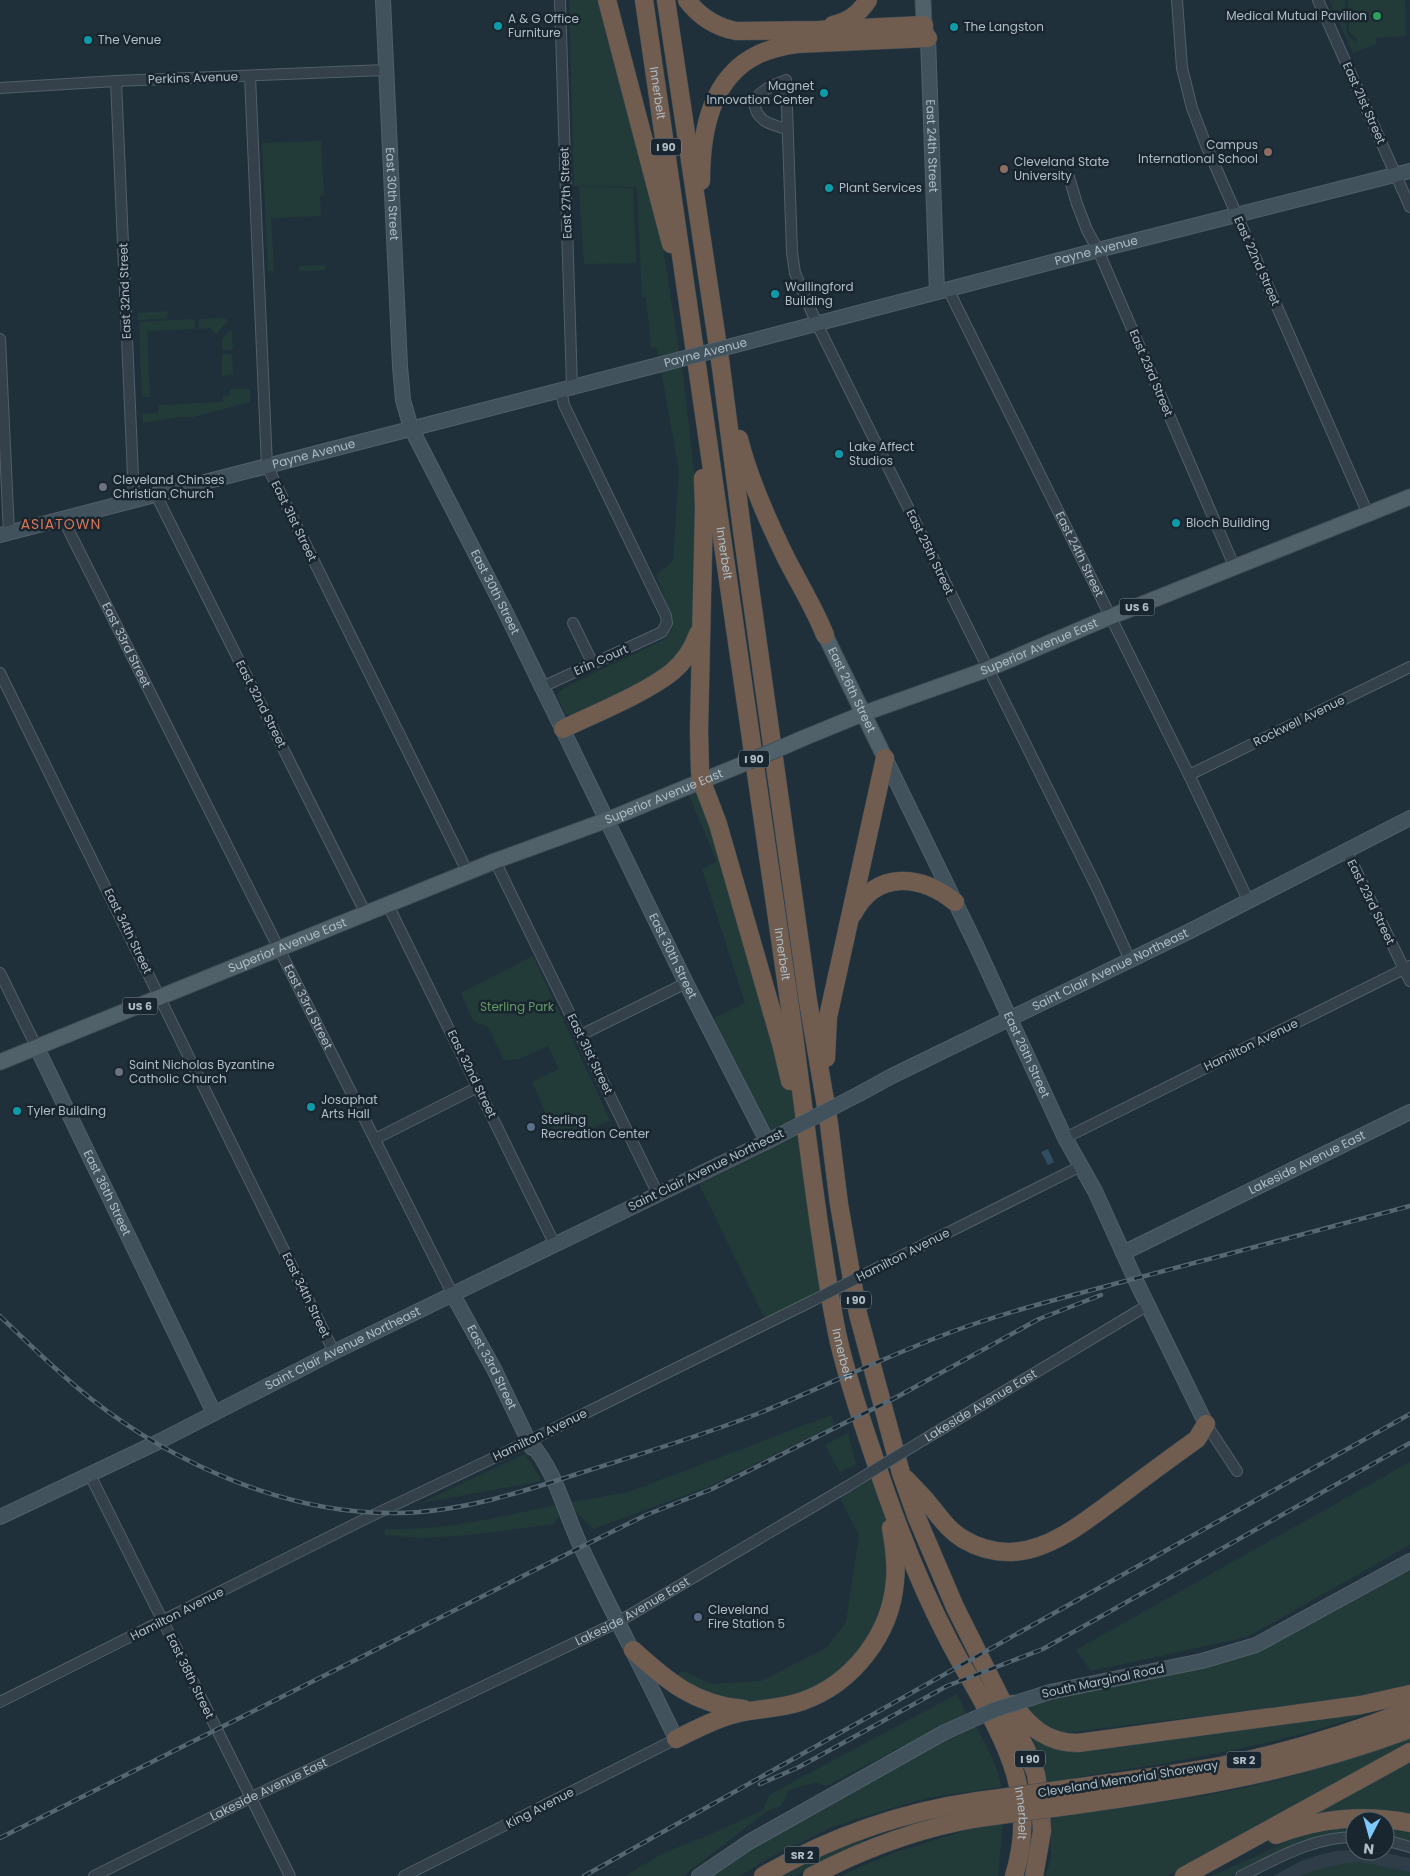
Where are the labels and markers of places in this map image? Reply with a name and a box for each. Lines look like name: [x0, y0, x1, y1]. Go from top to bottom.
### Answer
place label: Medical Mutual Pavilion: [1226, 7, 1367, 24]
place label: A & G Office Furniture: [508, 10, 579, 41]
marker: Medical Mutual Pavilion: [1371, 10, 1383, 22]
place label: The Langston: [964, 18, 1044, 35]
marker: A & G Office Furniture: [492, 20, 504, 32]
marker: The Langston: [948, 21, 960, 33]
place label: The Venue: [98, 31, 161, 48]
marker: The Venue: [82, 34, 94, 46]
place label: Magnet Innovation Center: [707, 77, 815, 108]
marker: Magnet Innovation Center: [818, 87, 830, 99]
place label: Campus International School: [1138, 136, 1258, 167]
marker: Campus International School: [1262, 146, 1274, 158]
place label: Cleveland State University: [1014, 153, 1109, 184]
marker: Cleveland State University: [998, 163, 1010, 175]
place label: Plant Services: [839, 179, 922, 196]
marker: Plant Services: [823, 182, 835, 194]
place label: Wallingford Building: [785, 278, 854, 309]
marker: Wallingford Building: [769, 288, 781, 300]
place label: Lake Affect Studios: [849, 438, 914, 469]
marker: Lake Affect Studios: [833, 448, 845, 460]
place label: Cleveland Chinses Christian Church: [113, 471, 224, 502]
marker: Cleveland Chinses Christian Church: [97, 481, 109, 493]
place label: Bloch Building: [1186, 514, 1270, 531]
marker: Bloch Building: [1170, 517, 1182, 529]
place label: Saint Nicholas Byzantine Catholic Church: [129, 1056, 275, 1087]
marker: Saint Nicholas Byzantine Catholic Church: [113, 1066, 125, 1078]
place label: Josaphat Arts Hall: [321, 1091, 378, 1122]
marker: Josaphat Arts Hall: [305, 1101, 317, 1113]
place label: Tyler Building: [27, 1102, 106, 1119]
marker: Tyler Building: [11, 1105, 23, 1117]
place label: Sterling Recreation Center: [541, 1111, 650, 1142]
marker: Sterling Recreation Center: [525, 1121, 537, 1133]
place label: Cleveland Fire Station 5: [708, 1601, 785, 1632]
marker: Cleveland Fire Station 5: [692, 1611, 704, 1623]

